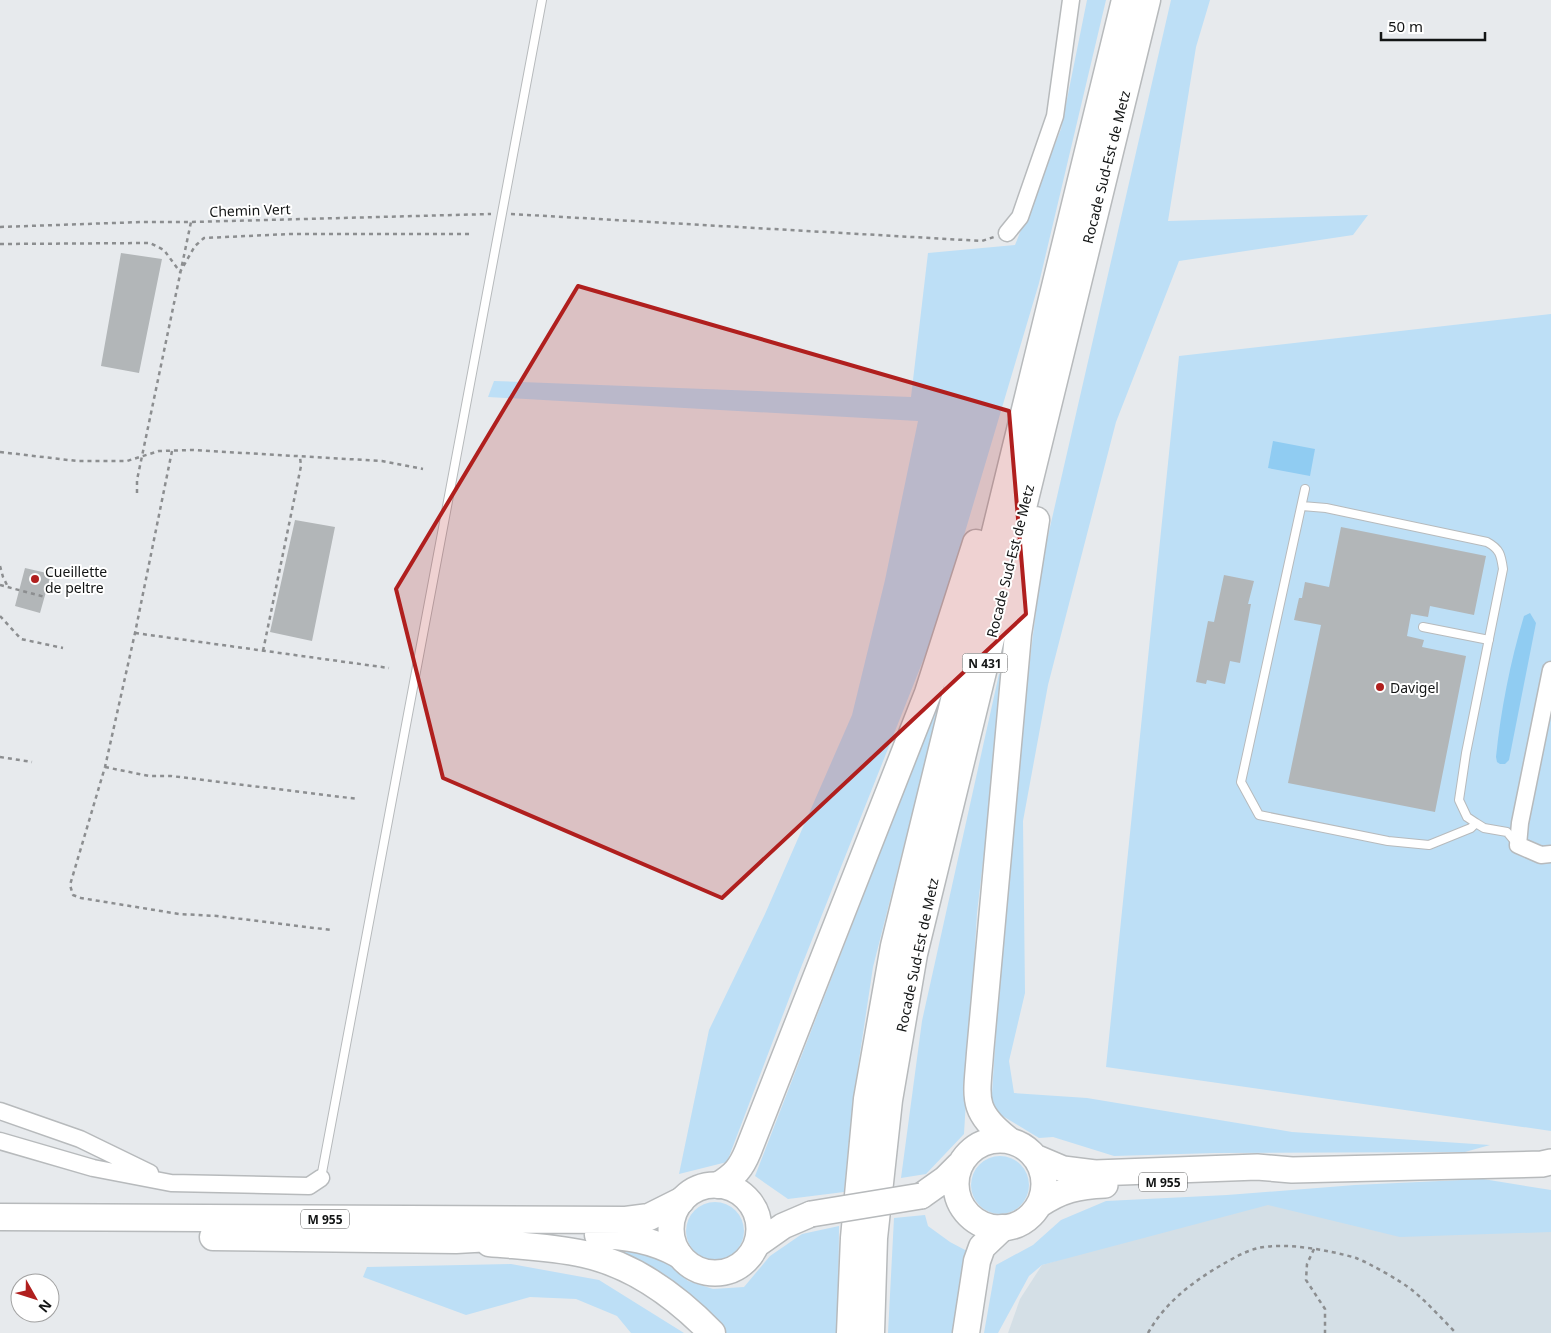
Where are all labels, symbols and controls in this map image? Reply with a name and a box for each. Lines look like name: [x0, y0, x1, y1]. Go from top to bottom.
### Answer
scale bar: [1381, 10, 1485, 42]
text: 50 m: [1388, 16, 1423, 36]
street label: Rocade Sud-Est de Metz: [1078, 88, 1134, 245]
street label: Chemin Vert: [209, 199, 291, 221]
street label: Rocade Sud-Est de Metz: [982, 482, 1038, 639]
place label: Cueillette de peltre: [45, 562, 107, 597]
marker: Cueillette de peltre: [29, 573, 41, 585]
road number: N 431: [962, 654, 1008, 672]
place label: Davigel: [1390, 678, 1439, 697]
marker: Davigel: [1374, 681, 1386, 693]
street label: Rocade Sud-Est de Metz: [891, 876, 943, 1034]
road number: M 955: [1139, 1172, 1187, 1192]
road number: M 955: [301, 1210, 349, 1228]
north arrow: [10, 1273, 60, 1323]
text: N: [35, 1296, 56, 1317]

